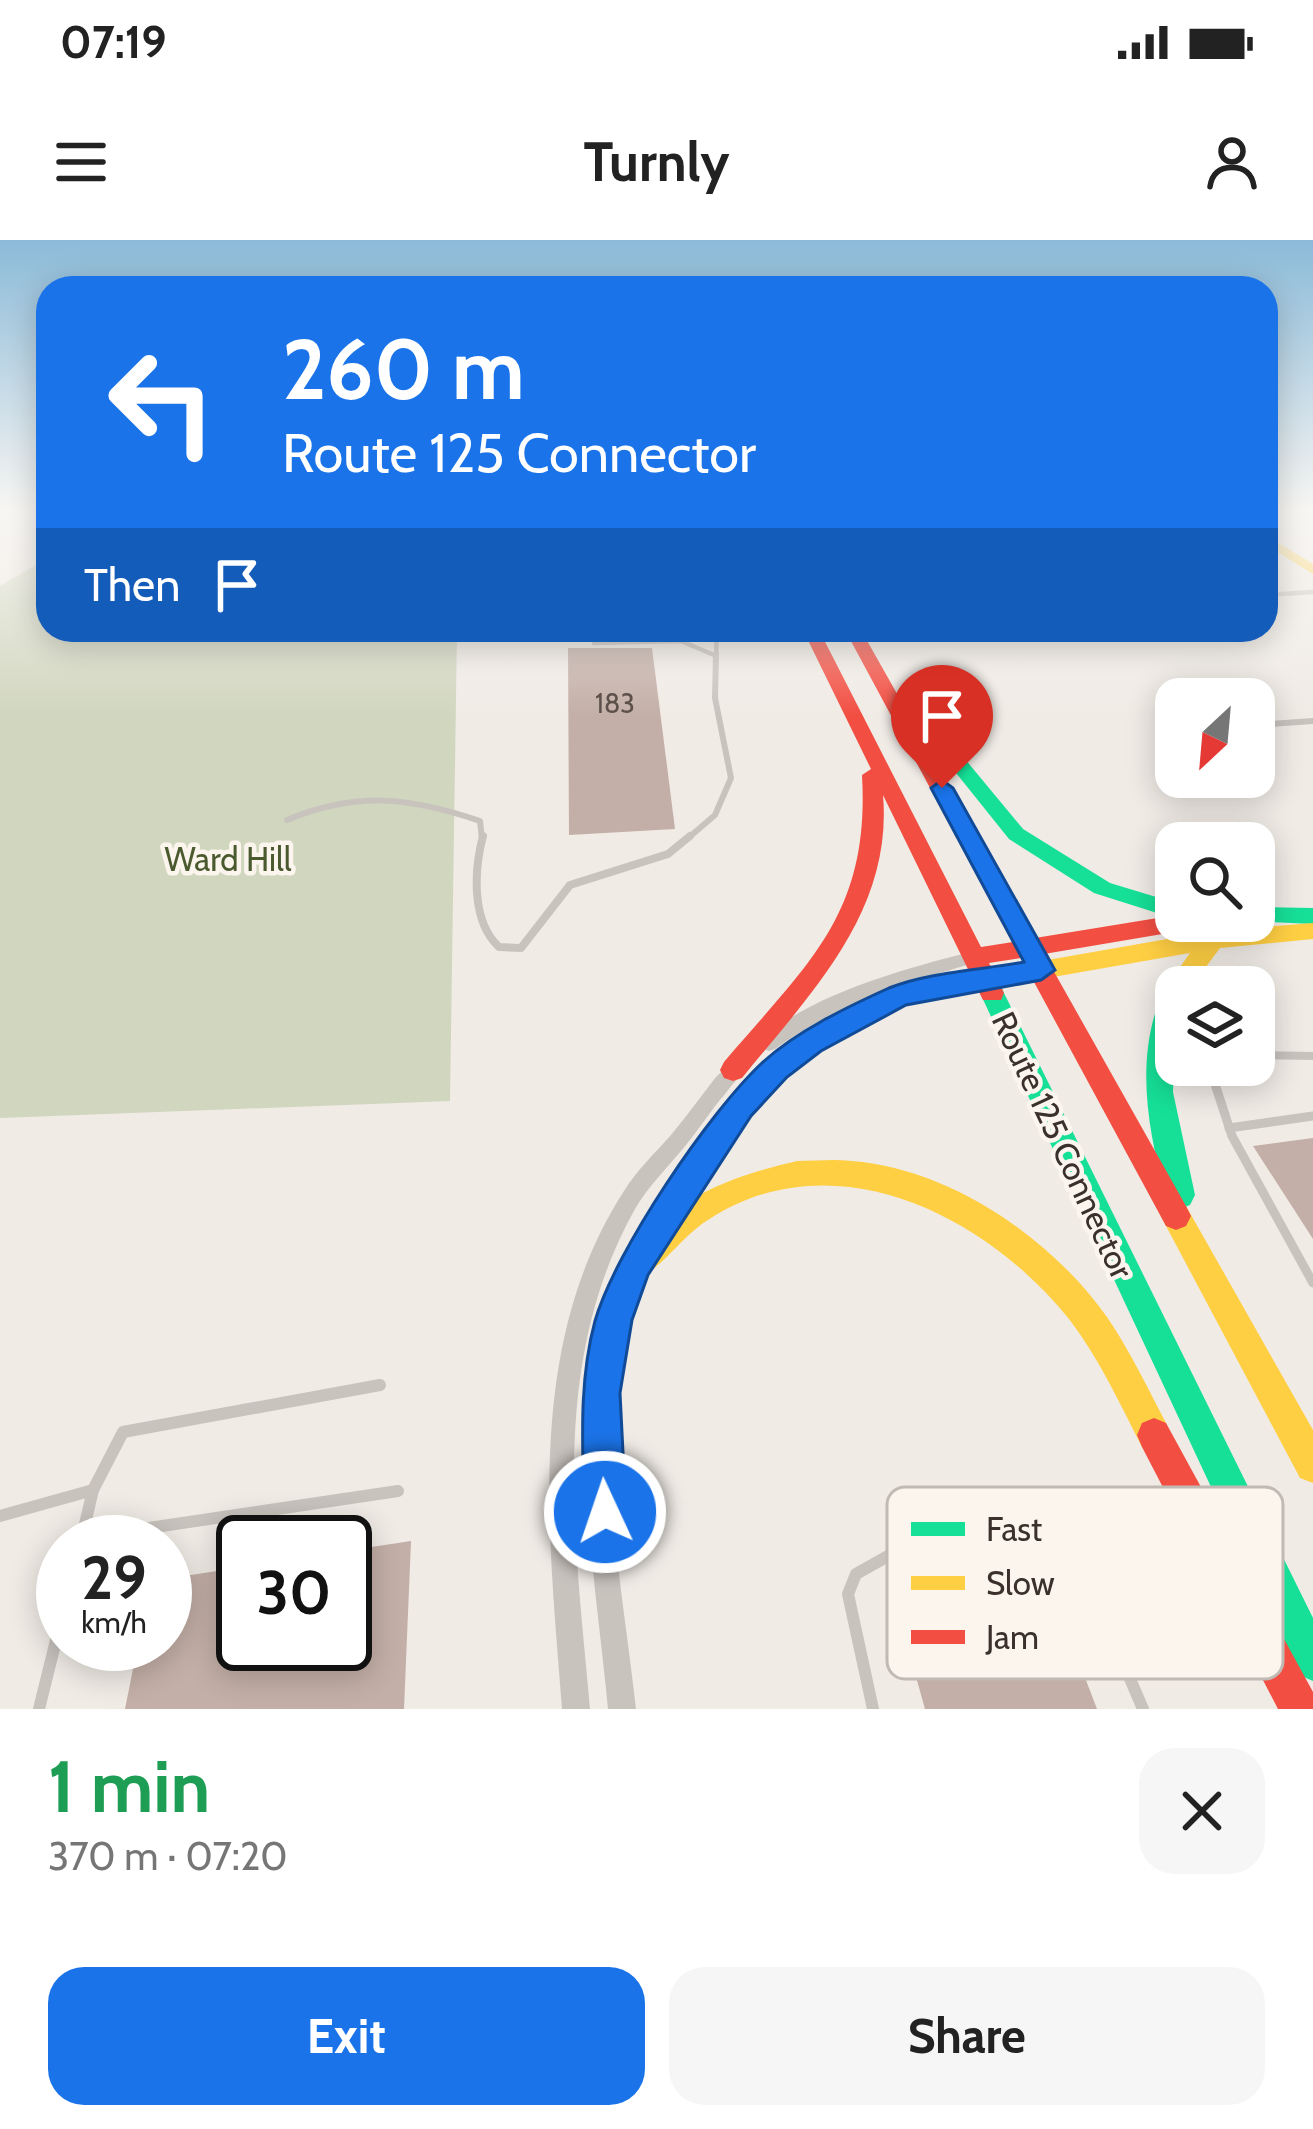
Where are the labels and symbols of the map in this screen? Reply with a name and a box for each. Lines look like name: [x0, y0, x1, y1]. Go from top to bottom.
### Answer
pin: [891, 665, 993, 788]
north arrow: [1155, 678, 1275, 798]
house number: 183: [595, 687, 635, 720]
park label: Ward Hill: [164, 839, 292, 879]
street label: Route 125 Connector: [984, 1005, 1143, 1285]
position arrow: [542, 1449, 668, 1575]
legend: [887, 1487, 1283, 1679]
text: Fast: [986, 1509, 1042, 1549]
speed limit sign: 30: [216, 1515, 372, 1671]
text: Slow: [986, 1563, 1055, 1603]
text: Jam: [985, 1617, 1039, 1657]

